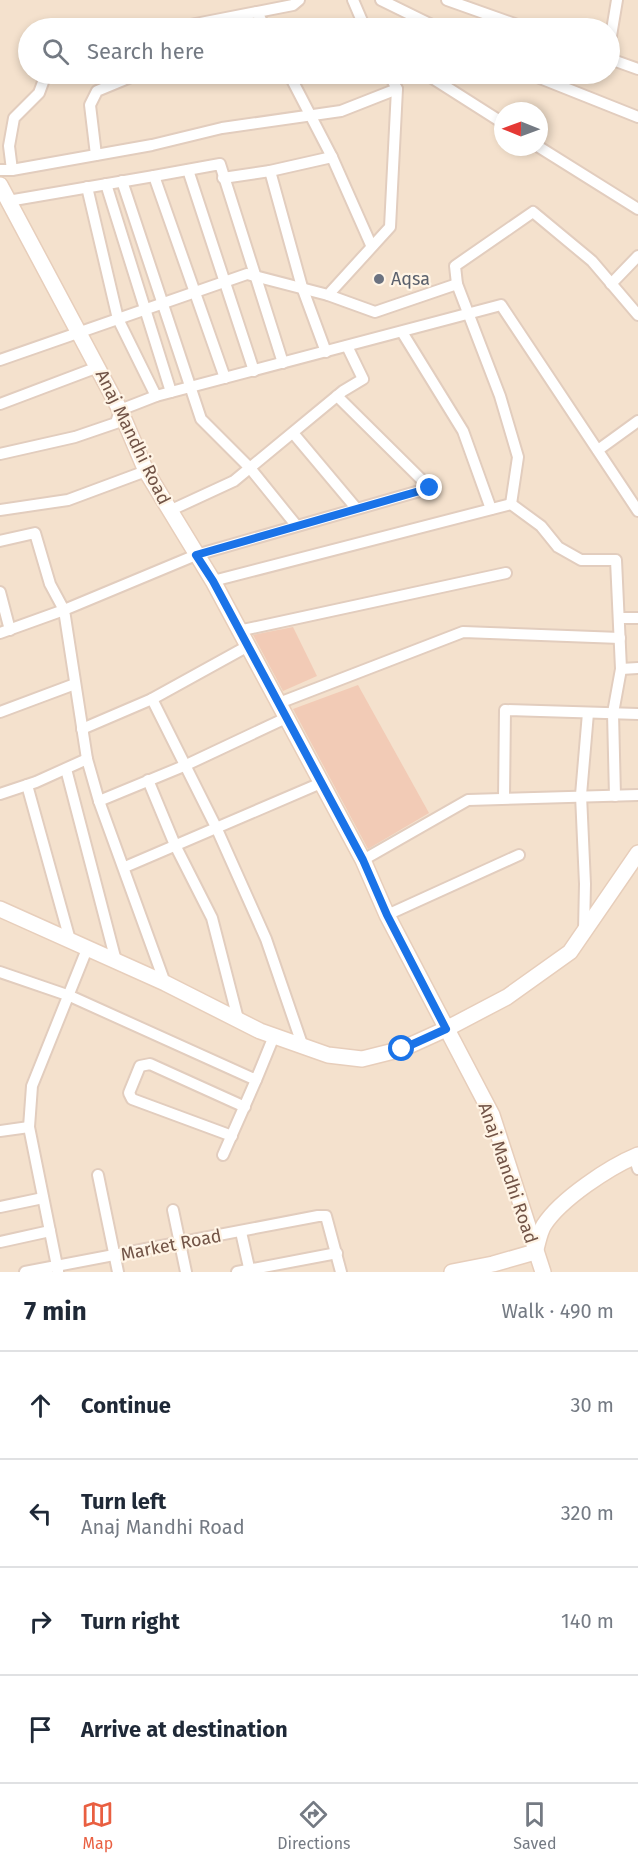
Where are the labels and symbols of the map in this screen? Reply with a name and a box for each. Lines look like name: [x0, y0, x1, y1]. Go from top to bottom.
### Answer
north arrow: [494, 102, 548, 156]
place label: Aqsa: [391, 268, 430, 290]
marker: Aqsa: [372, 272, 386, 286]
street label: Anaj Mandhi Road: [91, 366, 175, 508]
route end: [416, 474, 442, 500]
route start: [388, 1035, 414, 1061]
street label: Anaj Mandhi Road: [474, 1100, 542, 1246]
street label: Market Road: [119, 1224, 223, 1266]

